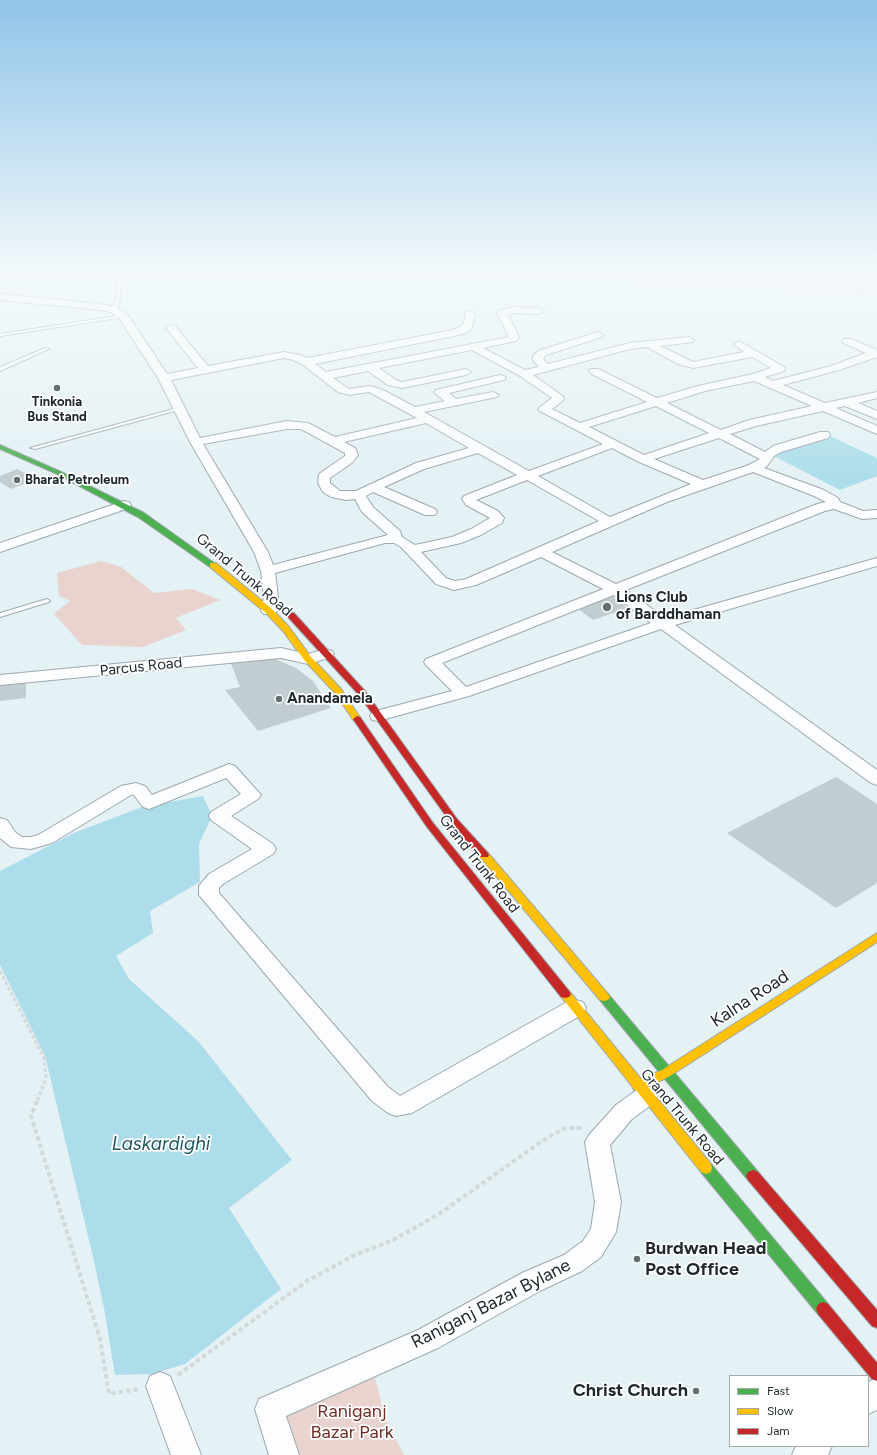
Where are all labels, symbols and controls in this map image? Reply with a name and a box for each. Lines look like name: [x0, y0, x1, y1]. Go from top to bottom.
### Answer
marker: Tinkonia Bus Stand: [52, 383, 62, 393]
place label: Tinkonia Bus Stand: [27, 394, 87, 425]
place label: Bharat Petroleum: [25, 472, 129, 488]
marker: Bharat Petroleum: [12, 475, 22, 485]
street label: Grand Trunk Road: [192, 530, 296, 620]
place label: Lions Club of Barddhaman: [616, 589, 721, 624]
marker: Lions Club of Barddhaman: [601, 601, 613, 613]
street label: Parcus Road: [99, 654, 183, 680]
place label: Anandamela: [287, 690, 373, 708]
marker: Anandamela: [274, 694, 284, 704]
street label: Grand Trunk Road: [435, 811, 523, 917]
street label: Kalna Road: [707, 966, 793, 1032]
street label: Grand Trunk Road: [637, 1065, 727, 1169]
water label: Laskardighi: [112, 1133, 210, 1155]
place label: Burdwan Head Post Office: [645, 1238, 766, 1280]
street label: Raniganj Bazar Bylane: [408, 1254, 574, 1354]
marker: Burdwan Head Post Office: [632, 1254, 642, 1264]
legend: [729, 1375, 869, 1447]
place label: Christ Church: [573, 1380, 688, 1402]
text: Fast: [767, 1384, 790, 1398]
marker: Christ Church: [691, 1386, 701, 1396]
park label: Raniganj Bazar Park: [311, 1401, 393, 1444]
text: Slow: [767, 1404, 793, 1418]
text: Jam: [767, 1424, 790, 1438]

